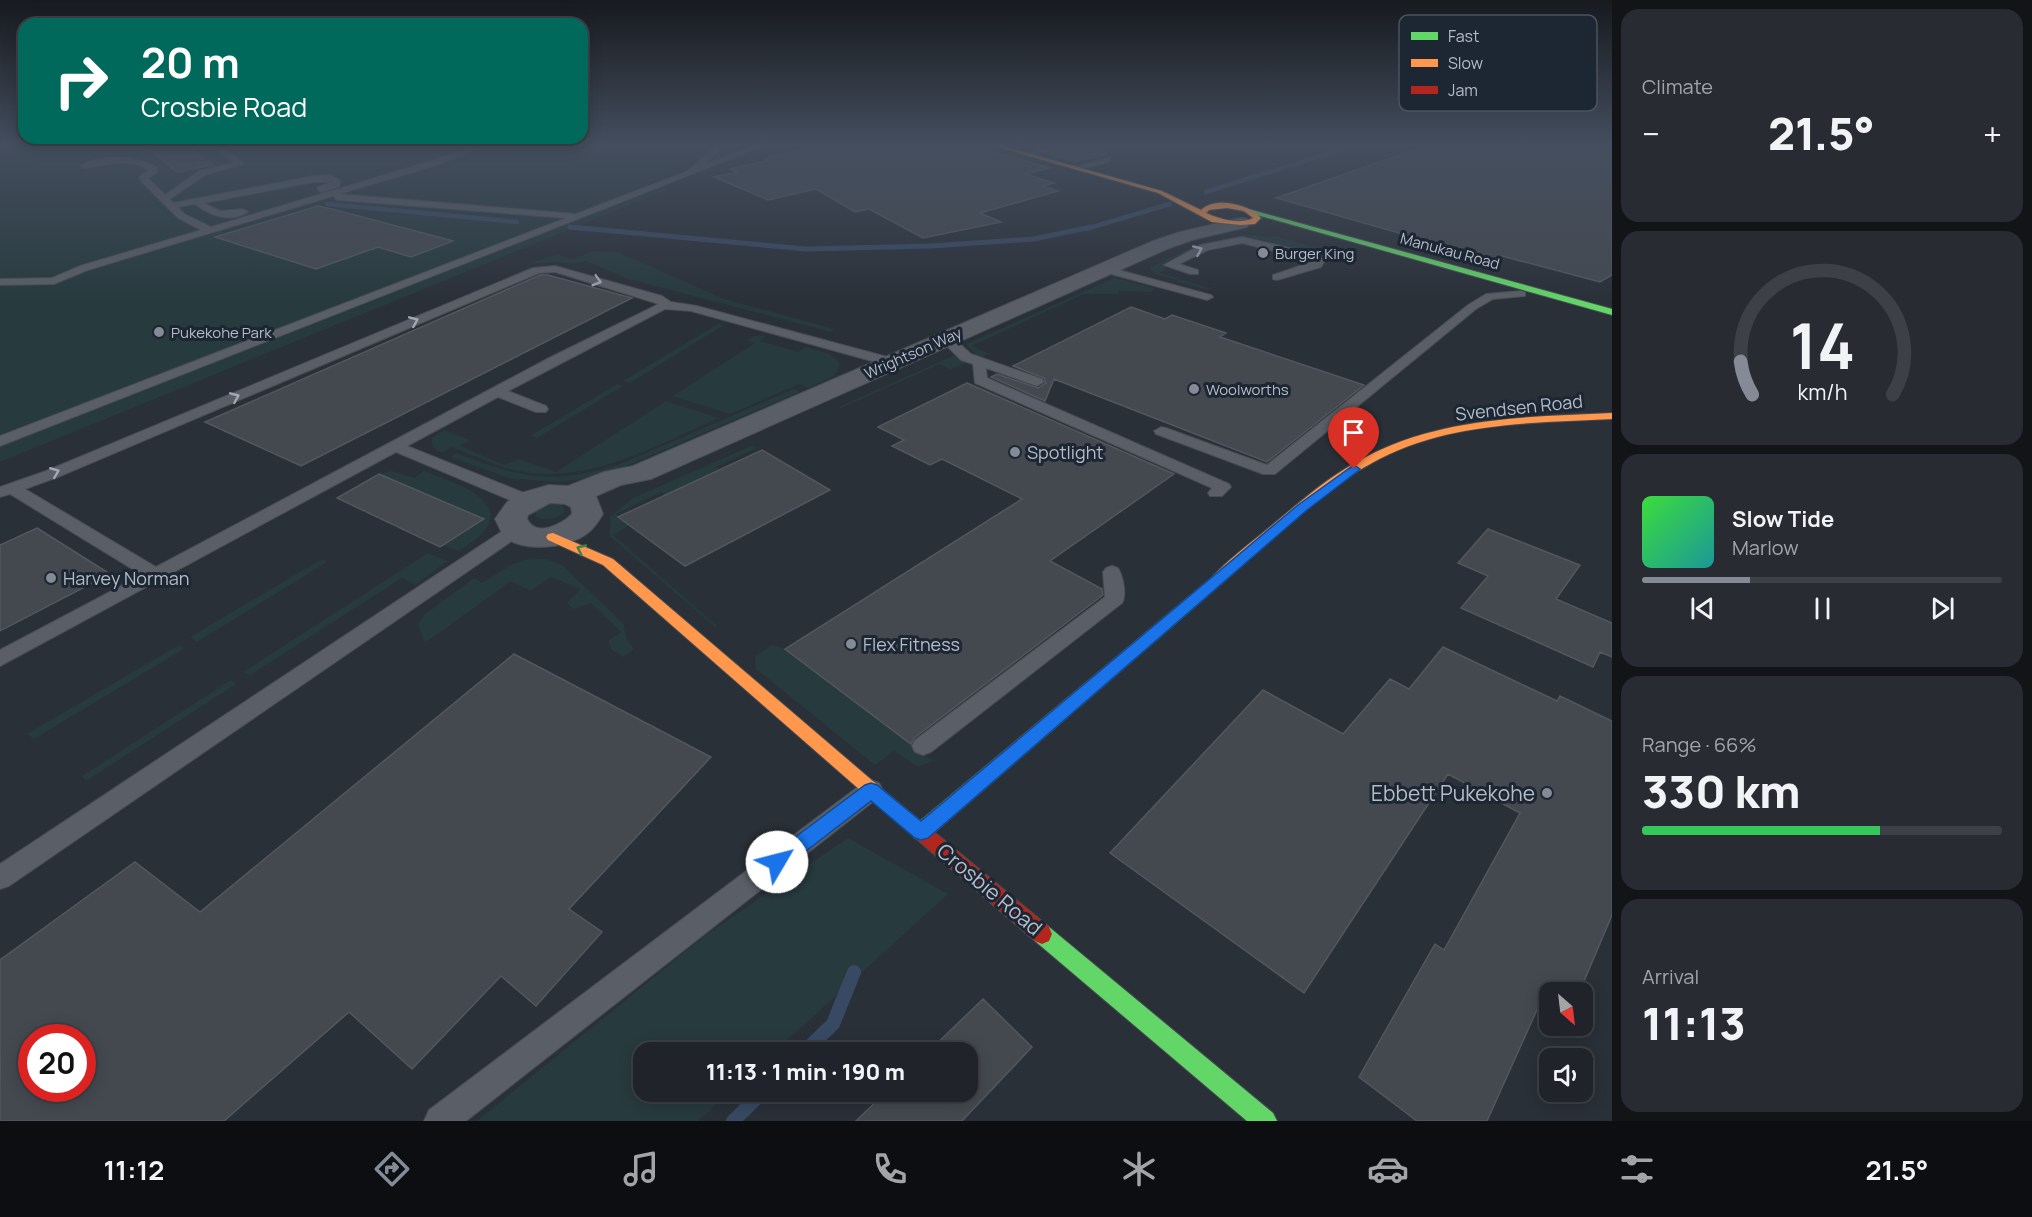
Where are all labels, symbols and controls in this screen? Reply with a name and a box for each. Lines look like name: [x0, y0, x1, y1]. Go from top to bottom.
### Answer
legend: [1399, 15, 1597, 111]
text: Fast: [1448, 25, 1479, 47]
text: 20 m: [141, 33, 240, 91]
icon: right: [42, 42, 120, 120]
text: Slow: [1448, 52, 1483, 74]
text: Climate: [1642, 73, 1713, 100]
text: Jam: [1448, 79, 1478, 101]
text: Crosbie Road: [141, 88, 307, 125]
text: 21.5°: [1768, 102, 1875, 164]
text: −: [1642, 111, 1660, 156]
text: +: [1983, 111, 2002, 156]
street label: Manukau Road: [1398, 228, 1502, 274]
place label: Burger King: [1275, 243, 1354, 264]
one-way arrow: [1191, 246, 1202, 258]
marker: Burger King: [1256, 246, 1270, 260]
one-way arrow: [592, 274, 602, 286]
text: 14: [1789, 302, 1855, 388]
one-way arrow: [408, 316, 419, 328]
place label: Pukekohe Park: [171, 322, 272, 343]
street label: Wrightson Way: [861, 322, 965, 384]
marker: Pukekohe Park: [152, 325, 166, 339]
text: km/h: [1797, 378, 1847, 407]
place label: Woolworths: [1206, 379, 1289, 400]
marker: Woolworths: [1187, 382, 1201, 396]
street label: Svendsen Road: [1454, 388, 1584, 426]
one-way arrow: [228, 392, 239, 404]
pin: [1328, 407, 1379, 469]
icon: arrive: [1337, 416, 1370, 449]
place label: Spotlight: [1027, 440, 1104, 464]
marker: Spotlight: [1008, 445, 1022, 459]
one-way arrow: [49, 467, 60, 479]
text: Slow Tide: [1732, 504, 1834, 534]
text: Marlow: [1732, 534, 1799, 561]
one-way arrow: [576, 545, 587, 557]
place label: Harvey Norman: [63, 566, 189, 590]
marker: Harvey Norman: [44, 571, 58, 585]
icon: previous: [1686, 592, 1719, 625]
icon: pause: [1806, 592, 1839, 625]
icon: next: [1926, 592, 1959, 625]
place label: Flex Fitness: [863, 632, 960, 656]
marker: Flex Fitness: [844, 637, 858, 651]
text: Range · 66%: [1642, 731, 1757, 758]
text: 330 km: [1642, 760, 1801, 822]
place label: Ebbett Pukekohe: [1371, 779, 1535, 807]
marker: Ebbett Pukekohe: [1540, 786, 1554, 800]
position arrow: [745, 830, 809, 894]
street label: Crosbie Road: [931, 837, 1049, 941]
text: Arrival: [1642, 963, 1699, 990]
north arrow: [1539, 982, 1593, 1036]
map controls: [1539, 982, 1593, 1102]
text: 11:13: [1642, 992, 1746, 1054]
speed limit sign: 20: [18, 1024, 96, 1102]
button: sound: [1539, 1048, 1593, 1102]
text: 11:13 · 1 min · 190 m: [706, 1057, 905, 1087]
icon: directions: [371, 1148, 413, 1190]
icon: music: [620, 1148, 662, 1190]
icon: phone: [869, 1148, 911, 1190]
icon: climate: [1118, 1148, 1160, 1190]
icon: car: [1367, 1148, 1409, 1190]
icon: filters: [1616, 1148, 1658, 1190]
text: 11:12: [104, 1151, 164, 1188]
text: 21.5°: [1865, 1151, 1928, 1188]

